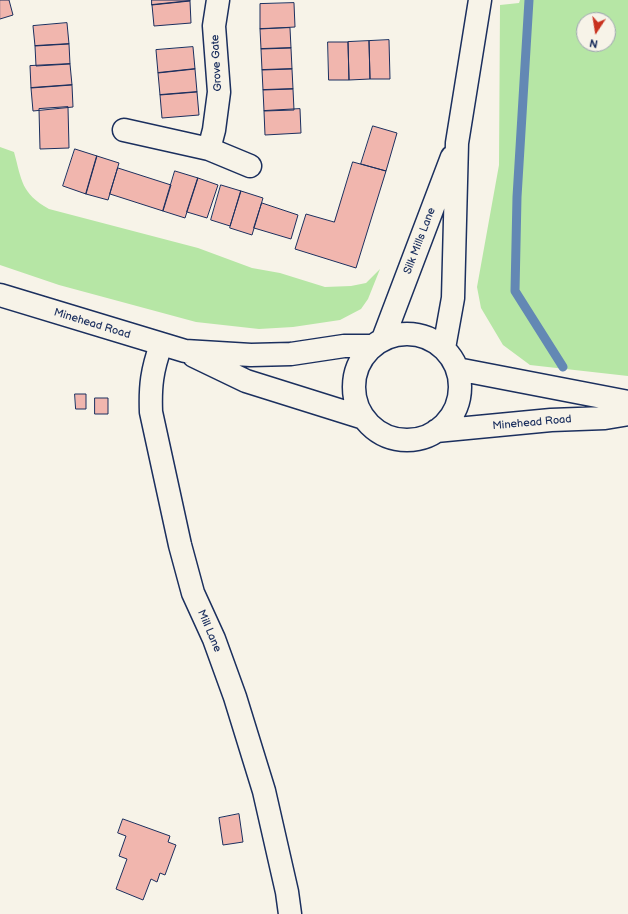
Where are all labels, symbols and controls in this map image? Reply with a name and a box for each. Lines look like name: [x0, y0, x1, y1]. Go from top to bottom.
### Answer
north arrow: [576, 12, 616, 52]
street label: Grove Gate: [209, 34, 225, 92]
text: N: [588, 36, 599, 50]
street label: Silk Mills Lane: [401, 206, 439, 276]
street label: Minehead Road: [52, 306, 132, 342]
street label: Minehead Road: [492, 413, 572, 433]
street label: Mill Lane: [194, 608, 224, 654]

